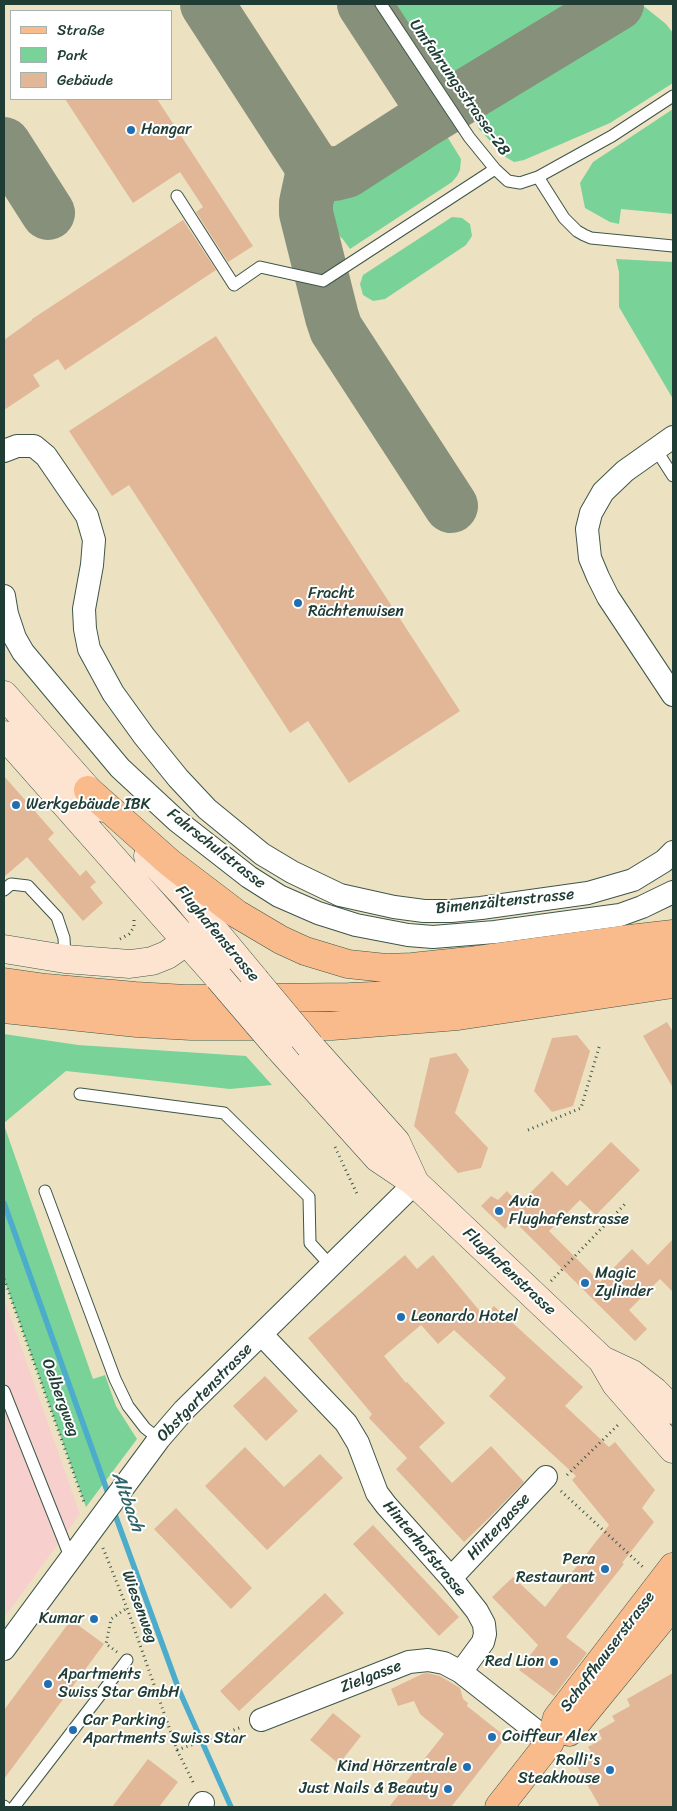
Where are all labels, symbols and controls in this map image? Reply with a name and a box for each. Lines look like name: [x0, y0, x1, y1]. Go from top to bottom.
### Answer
legend: [10, 10, 172, 100]
street label: Umfahrungsstrasse-28: [405, 16, 513, 160]
text: Straße: [57, 17, 105, 43]
text: Park: [57, 42, 88, 68]
text: Gebäude: [57, 67, 113, 93]
place label: Hangar: [141, 120, 192, 140]
marker: Hangar: [125, 124, 137, 136]
place label: Fracht Rächtenwisen: [308, 584, 404, 622]
marker: Fracht Rächtenwisen: [292, 597, 304, 609]
place label: Werkgebäude IBK: [26, 795, 150, 815]
marker: Werkgebäude IBK: [10, 799, 22, 811]
street label: Fahrschulstrasse: [163, 805, 269, 893]
street label: Flughafenstrasse: [171, 882, 263, 986]
street label: Bimenzältenstrasse: [435, 885, 575, 919]
place label: Avia Flughafenstrasse: [509, 1192, 629, 1230]
marker: Avia Flughafenstrasse: [493, 1205, 505, 1217]
street label: Flughafenstrasse: [459, 1224, 559, 1320]
place label: Magic Zylinder: [595, 1264, 653, 1302]
marker: Magic Zylinder: [579, 1277, 591, 1289]
place label: Leonardo Hotel: [411, 1307, 518, 1327]
marker: Leonardo Hotel: [395, 1311, 407, 1323]
street label: Obstgartenstrasse: [153, 1340, 257, 1446]
street label: Oelbergweg: [37, 1356, 83, 1440]
water label: Altbach: [106, 1469, 148, 1535]
street label: Hintergasse: [463, 1490, 535, 1564]
street label: Hinterhofstrasse: [378, 1497, 470, 1601]
place label: Pera Restaurant: [516, 1550, 595, 1588]
marker: Pera Restaurant: [599, 1563, 611, 1575]
street label: Wiesenweg: [117, 1568, 161, 1646]
street label: Schaffhauserstrasse: [557, 1588, 659, 1716]
place label: Kumar: [39, 1609, 84, 1629]
marker: Kumar: [88, 1613, 100, 1625]
place label: Red Lion: [485, 1652, 544, 1672]
marker: Red Lion: [548, 1656, 560, 1668]
street label: Zielgasse: [338, 1657, 404, 1697]
place label: Apartments Swiss Star GmbH: [58, 1665, 180, 1703]
marker: Apartments Swiss Star GmbH: [42, 1678, 54, 1690]
place label: Car Parking Apartments Swiss Star: [83, 1711, 245, 1749]
marker: Car Parking Apartments Swiss Star: [67, 1724, 79, 1736]
place label: Coiffeur Alex: [502, 1727, 597, 1747]
marker: Coiffeur Alex: [486, 1731, 498, 1743]
place label: Rolli's Steakhouse: [518, 1751, 600, 1789]
place label: Kind Hörzentrale: [337, 1757, 457, 1777]
marker: Kind Hörzentrale: [461, 1761, 473, 1773]
marker: Rolli's Steakhouse: [604, 1764, 616, 1776]
place label: Just Nails & Beauty: [299, 1779, 438, 1799]
marker: Just Nails & Beauty: [442, 1783, 454, 1795]

